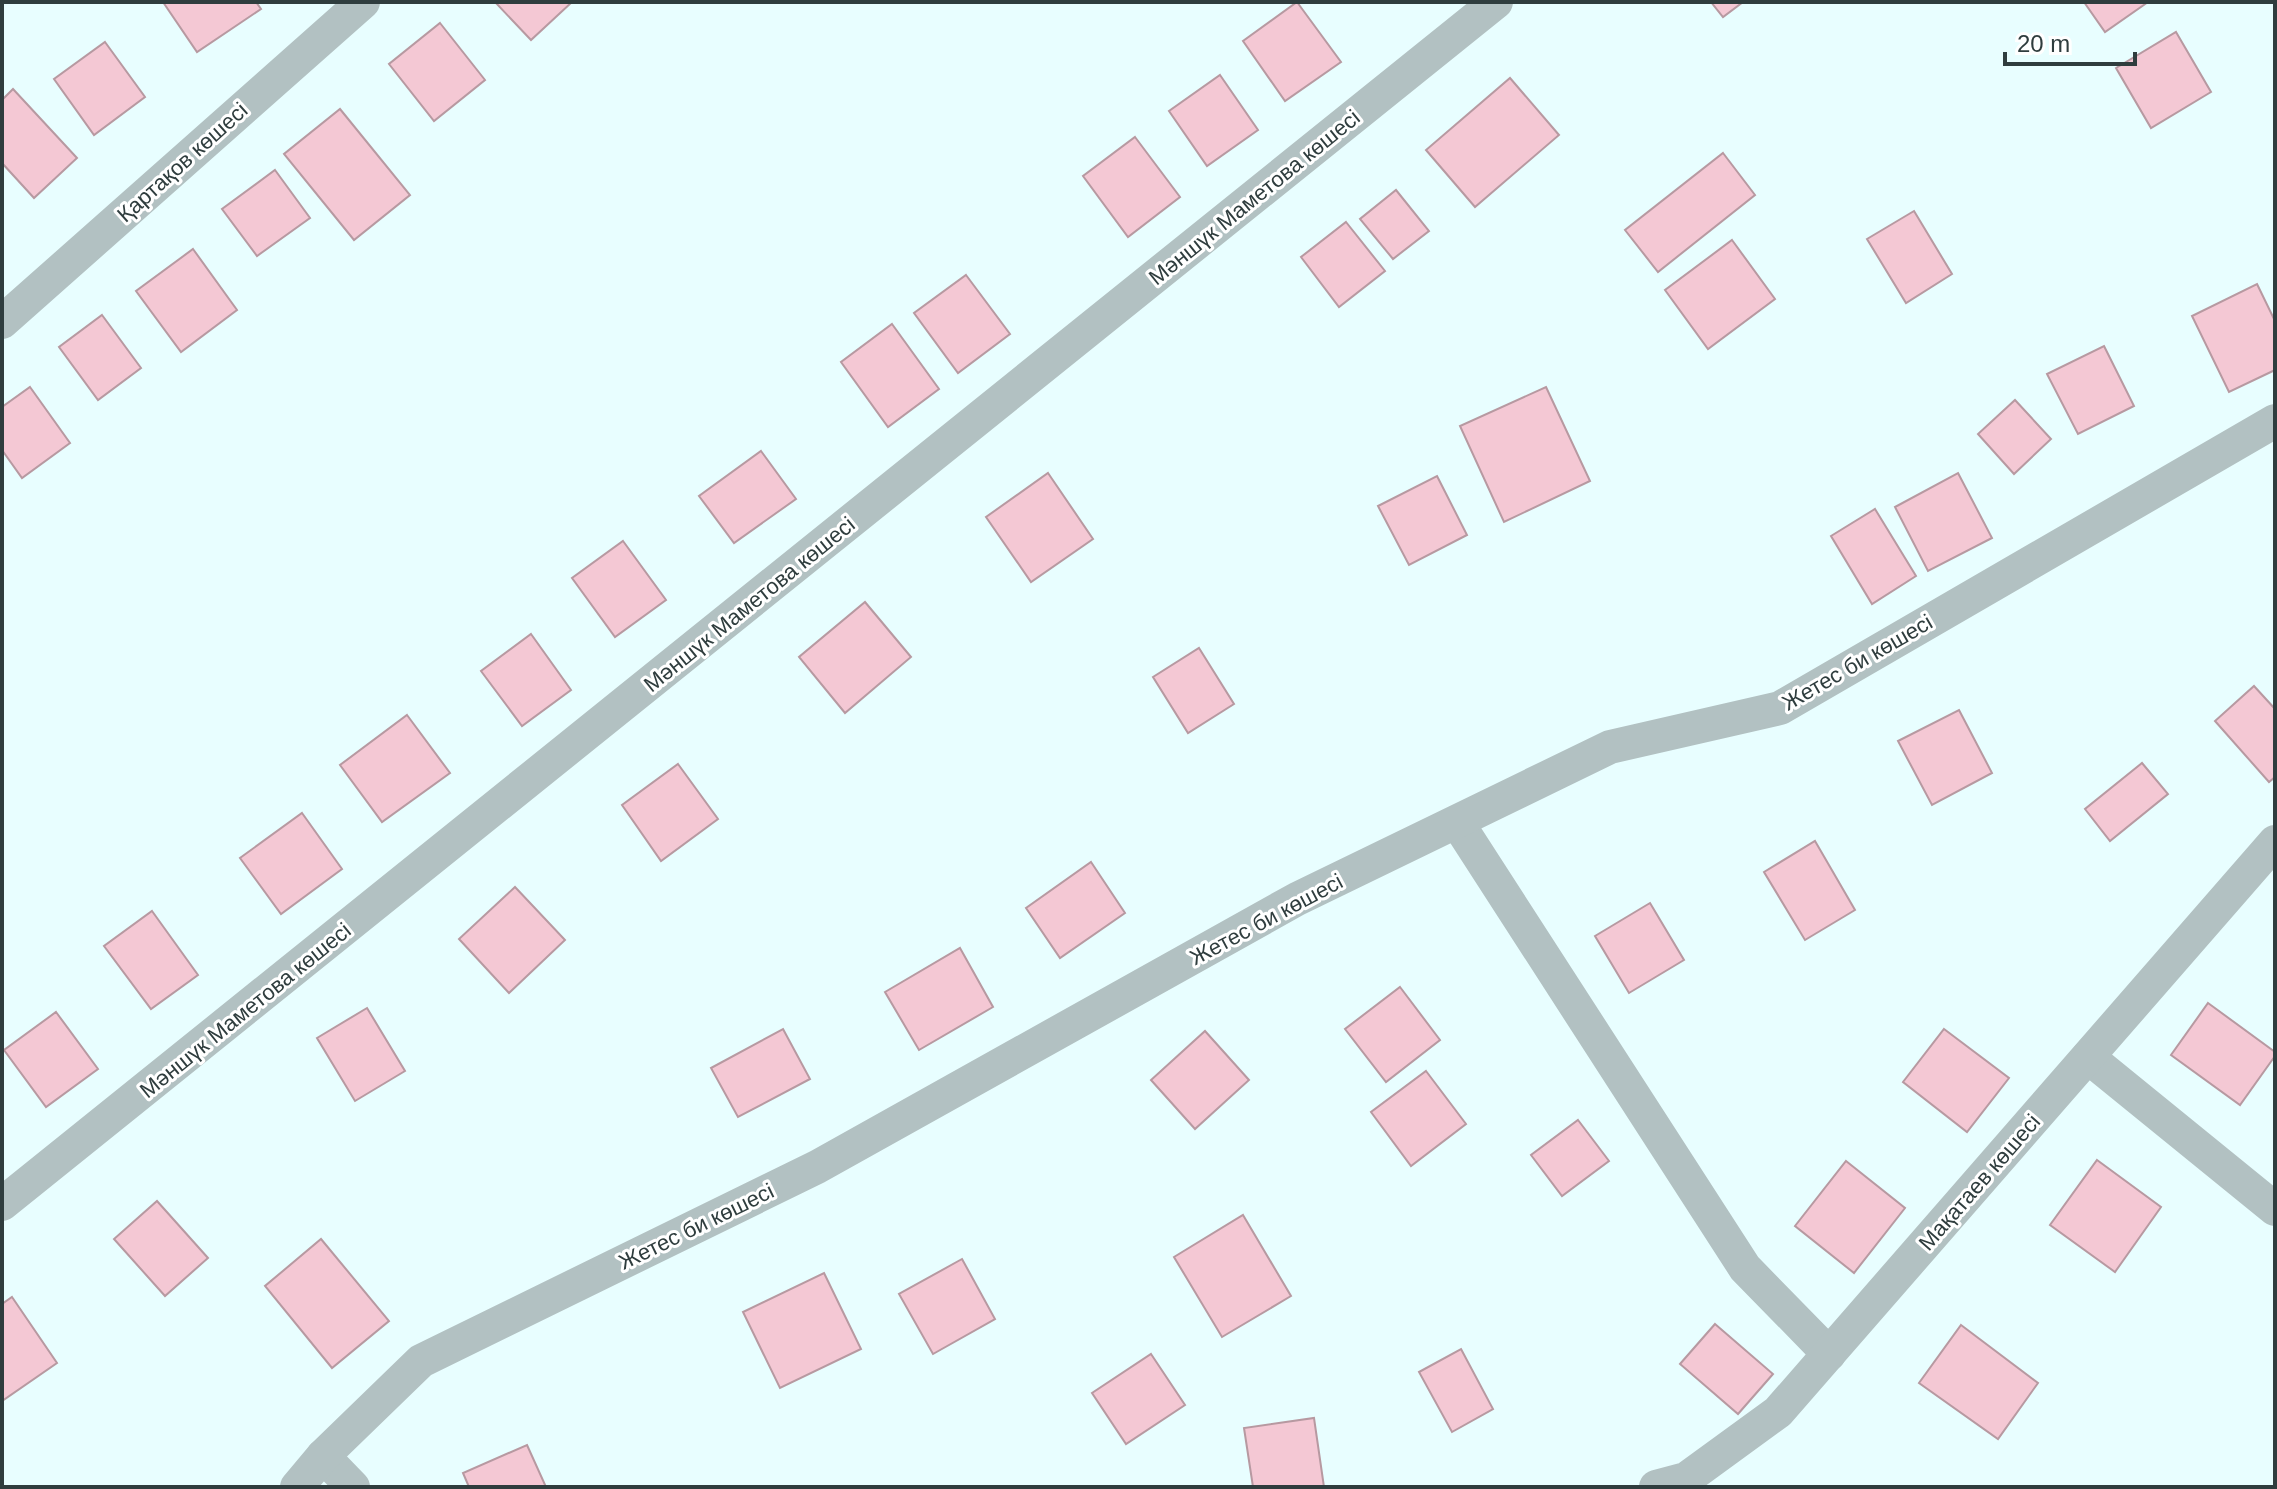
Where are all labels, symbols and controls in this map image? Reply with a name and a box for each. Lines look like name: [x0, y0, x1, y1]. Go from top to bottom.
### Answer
scale bar: [2005, 16, 2135, 66]
text: 20 m: [2017, 30, 2070, 57]
street label: Қартақов көшесі: [112, 97, 252, 227]
street label: Мәншүк Маметова көшесі: [1144, 105, 1365, 290]
street label: Мәншүк Маметова көшесі: [639, 512, 860, 697]
street label: Жетес би көшесі: [1778, 609, 1937, 716]
street label: Жетес би көшесі: [1186, 869, 1347, 970]
street label: Мәншүк Маметова көшесі: [135, 918, 356, 1103]
street label: Мақатаев көшесі: [1914, 1109, 2045, 1255]
street label: Жетес би көшесі: [615, 1178, 778, 1275]

